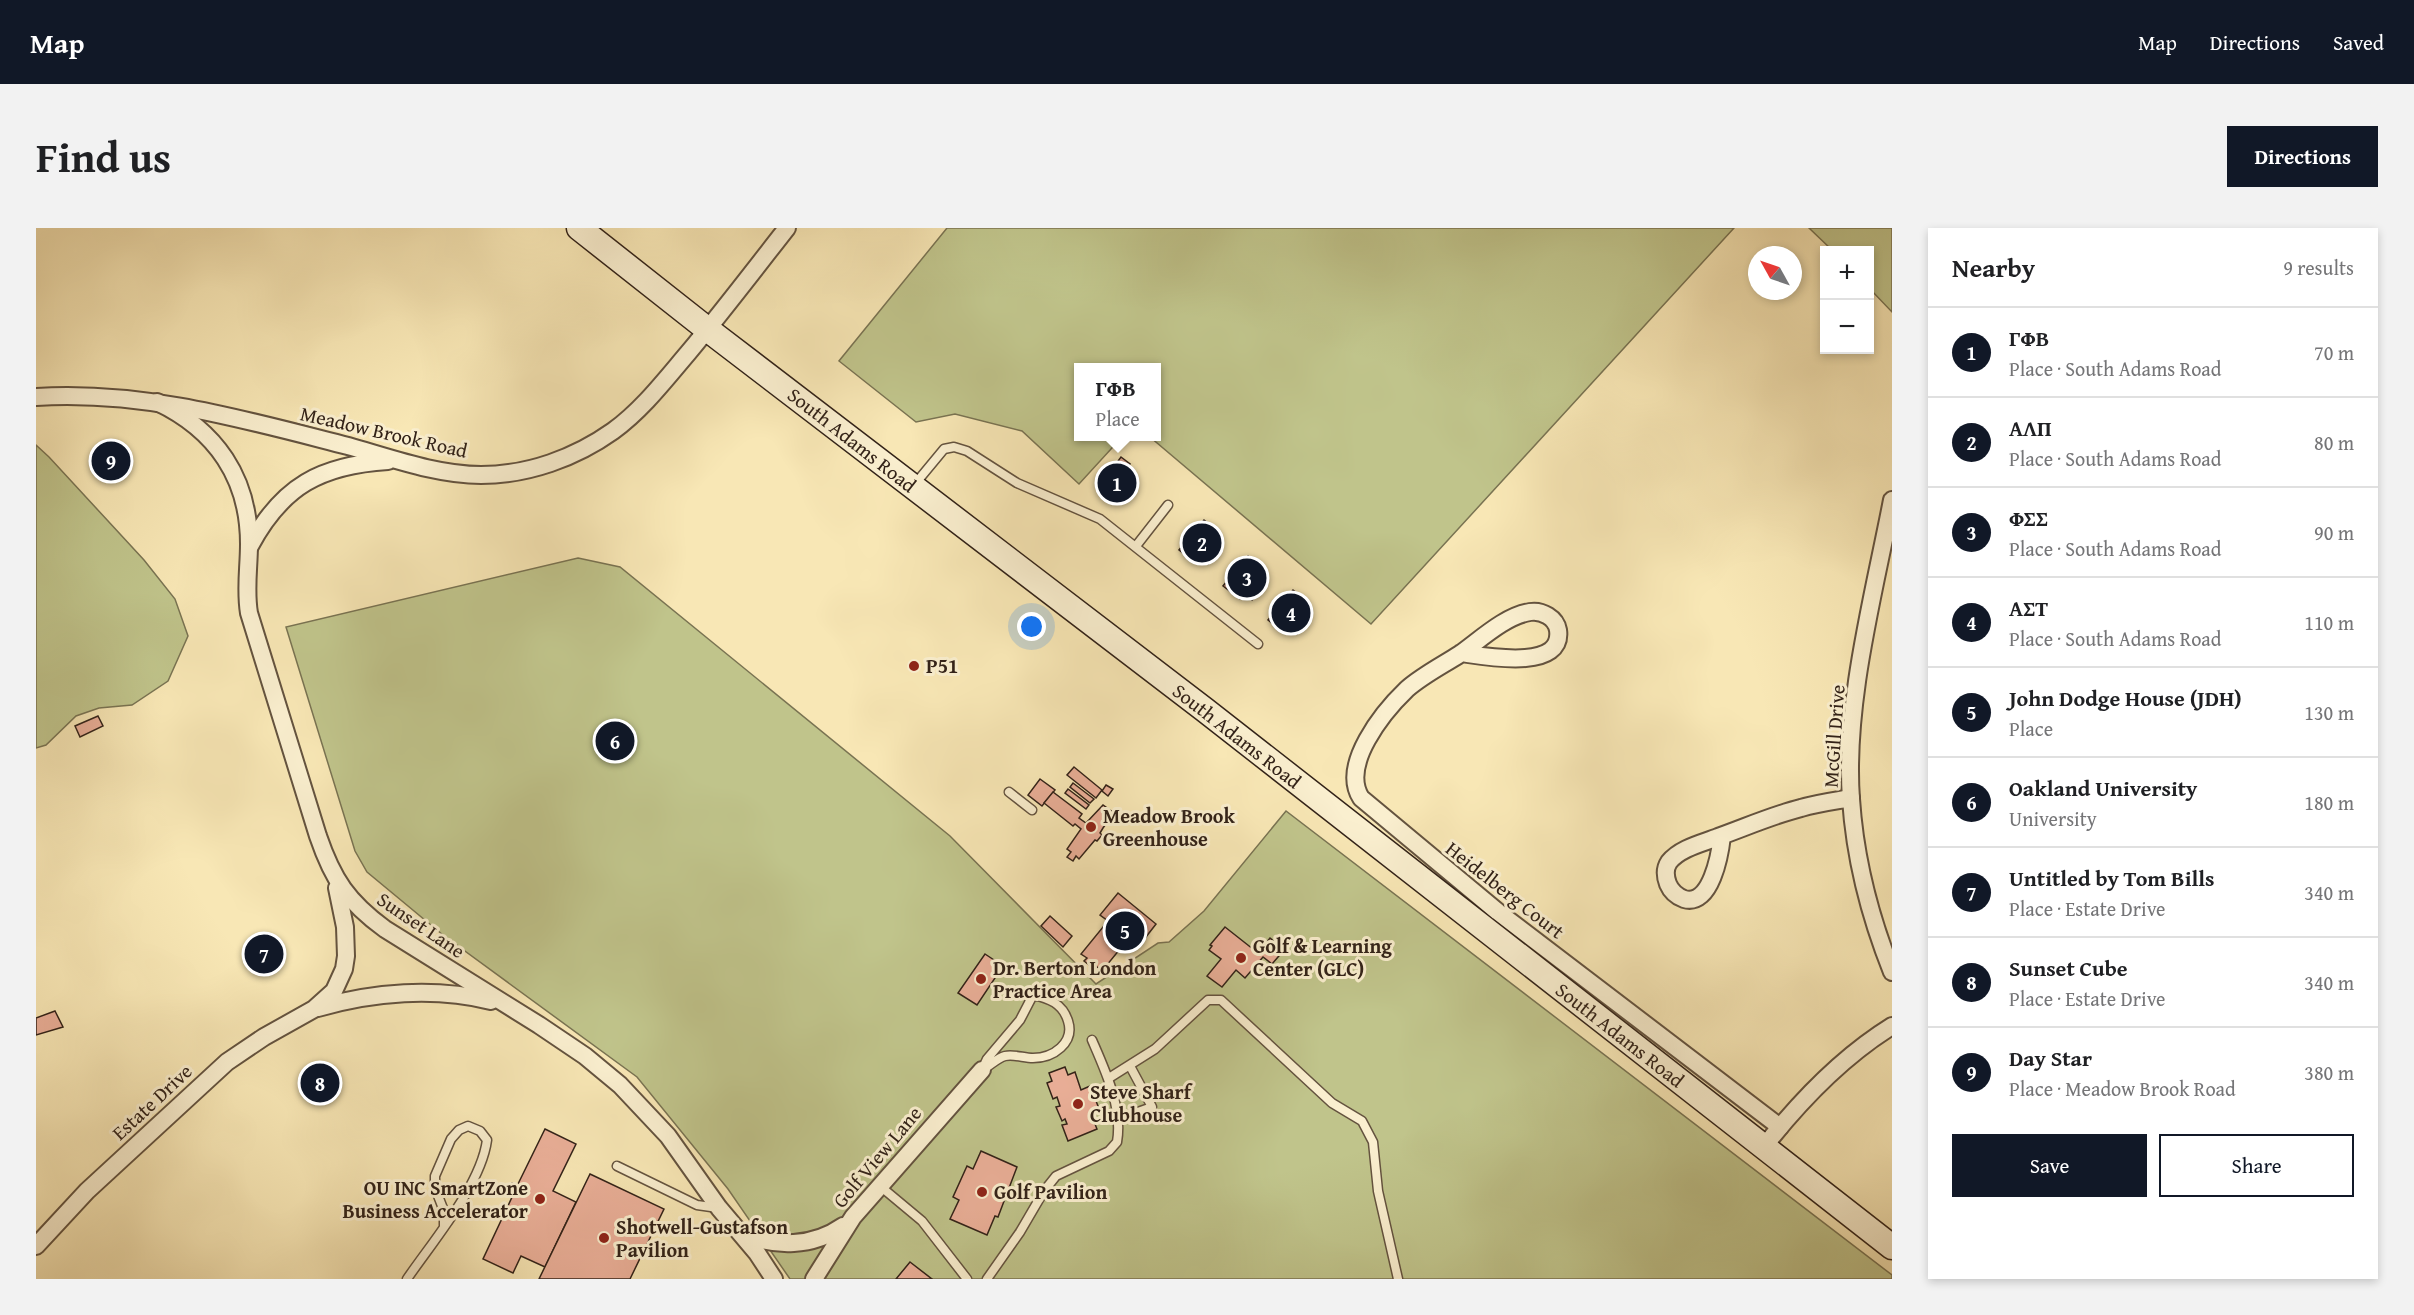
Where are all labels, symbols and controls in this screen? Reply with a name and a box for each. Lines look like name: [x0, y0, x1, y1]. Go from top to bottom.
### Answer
text: Map: [30, 22, 84, 63]
text: Map: [2138, 27, 2177, 58]
text: Directions: [2210, 27, 2300, 58]
text: Saved: [2333, 27, 2384, 58]
text: Find us: [36, 126, 171, 187]
button: Directions: [2227, 126, 2378, 187]
north arrow: [1748, 246, 1802, 300]
map controls: [1820, 246, 1874, 354]
button: +: [1820, 246, 1874, 300]
text: Nearby: [1952, 248, 2035, 287]
text: 9 results: [2283, 253, 2354, 282]
button: −: [1820, 300, 1874, 354]
text: ΓΦB: [2009, 322, 2049, 354]
text: 1: [1966, 338, 1977, 367]
text: 70 m: [2314, 338, 2354, 367]
text: Place · South Adams Road: [2009, 354, 2221, 383]
popup: [1074, 363, 1161, 441]
text: ΓΦB: [1095, 372, 1136, 404]
street label: South Adams Road: [782, 380, 923, 499]
street label: Meadow Brook Road: [298, 398, 471, 465]
text: Place: [1095, 404, 1140, 433]
text: AΛΠ: [2009, 412, 2052, 444]
text: 2: [1966, 428, 1977, 457]
text: 80 m: [2314, 428, 2354, 457]
pin: 9: [92, 438, 130, 484]
text: Place · South Adams Road: [2009, 444, 2221, 473]
pin: 1: [1098, 460, 1136, 506]
text: ΦΣΣ: [2009, 502, 2048, 534]
text: 3: [1966, 518, 1977, 547]
text: 90 m: [2314, 518, 2354, 547]
pin: 2: [1182, 520, 1222, 566]
text: Place · South Adams Road: [2009, 534, 2221, 563]
pin: 3: [1228, 556, 1266, 600]
pin: 4: [1272, 590, 1310, 636]
text: AΣΤ: [2009, 592, 2048, 624]
text: 4: [1966, 608, 1977, 637]
text: 110 m: [2304, 608, 2354, 637]
your location: [1017, 612, 1046, 641]
text: Place · South Adams Road: [2009, 624, 2221, 653]
place label: P51: [926, 651, 958, 680]
marker: P51: [907, 659, 921, 673]
street label: South Adams Road: [1167, 676, 1308, 795]
text: John Dodge House (JDH): [2009, 682, 2242, 714]
street label: McGill Drive: [1815, 683, 1852, 788]
text: 5: [1966, 698, 1977, 727]
text: 130 m: [2304, 698, 2354, 727]
text: Place: [2009, 714, 2053, 743]
pin: 6: [596, 718, 634, 764]
text: Oakland University: [2009, 772, 2197, 804]
text: 6: [1966, 788, 1977, 817]
text: 180 m: [2304, 788, 2354, 817]
place label: Meadow Brook Greenhouse: [1103, 801, 1235, 853]
text: University: [2009, 804, 2097, 833]
marker: Meadow Brook Greenhouse: [1084, 820, 1098, 834]
street label: Heidelberg Court: [1440, 834, 1571, 945]
text: Untitled by Tom Bills: [2009, 862, 2215, 894]
text: 7: [1966, 878, 1977, 907]
text: 340 m: [2304, 878, 2354, 907]
street label: Sunset Lane: [372, 884, 471, 965]
text: Place · Estate Drive: [2009, 894, 2166, 923]
pin: 5: [1106, 908, 1144, 954]
place label: Golf & Learning Center (GLC): [1253, 931, 1392, 983]
pin: 7: [244, 932, 284, 976]
marker: Golf & Learning Center (GLC): [1234, 951, 1248, 965]
text: Sunset Cube: [2009, 952, 2128, 984]
place label: Dr. Berton London Practice Area: [993, 953, 1157, 1005]
text: 8: [1966, 968, 1977, 997]
text: 340 m: [2304, 968, 2354, 997]
marker: Dr. Berton London Practice Area: [974, 972, 988, 986]
street label: South Adams Road: [1550, 975, 1691, 1094]
text: Place · Estate Drive: [2009, 984, 2166, 1013]
text: Day Star: [2009, 1042, 2092, 1074]
street label: Estate Drive: [105, 1057, 198, 1146]
text: 9: [1966, 1058, 1977, 1087]
text: 380 m: [2304, 1058, 2354, 1087]
pin: 8: [300, 1060, 340, 1106]
text: Place · Meadow Brook Road: [2009, 1074, 2236, 1103]
place label: Steve Sharf Clubhouse: [1090, 1077, 1193, 1129]
marker: Steve Sharf Clubhouse: [1071, 1097, 1085, 1111]
street label: Golf View Lane: [825, 1099, 928, 1214]
button: Save: [1952, 1134, 2147, 1197]
button: Share: [2159, 1134, 2354, 1197]
place label: OU INC SmartZone Business Accelerator: [342, 1173, 528, 1225]
place label: Golf Pavilion: [994, 1177, 1107, 1206]
marker: Golf Pavilion: [975, 1185, 989, 1199]
marker: OU INC SmartZone Business Accelerator: [533, 1192, 547, 1206]
place label: Shotwell-Gustafson Pavilion: [616, 1212, 788, 1264]
marker: Shotwell-Gustafson Pavilion: [597, 1231, 611, 1245]

